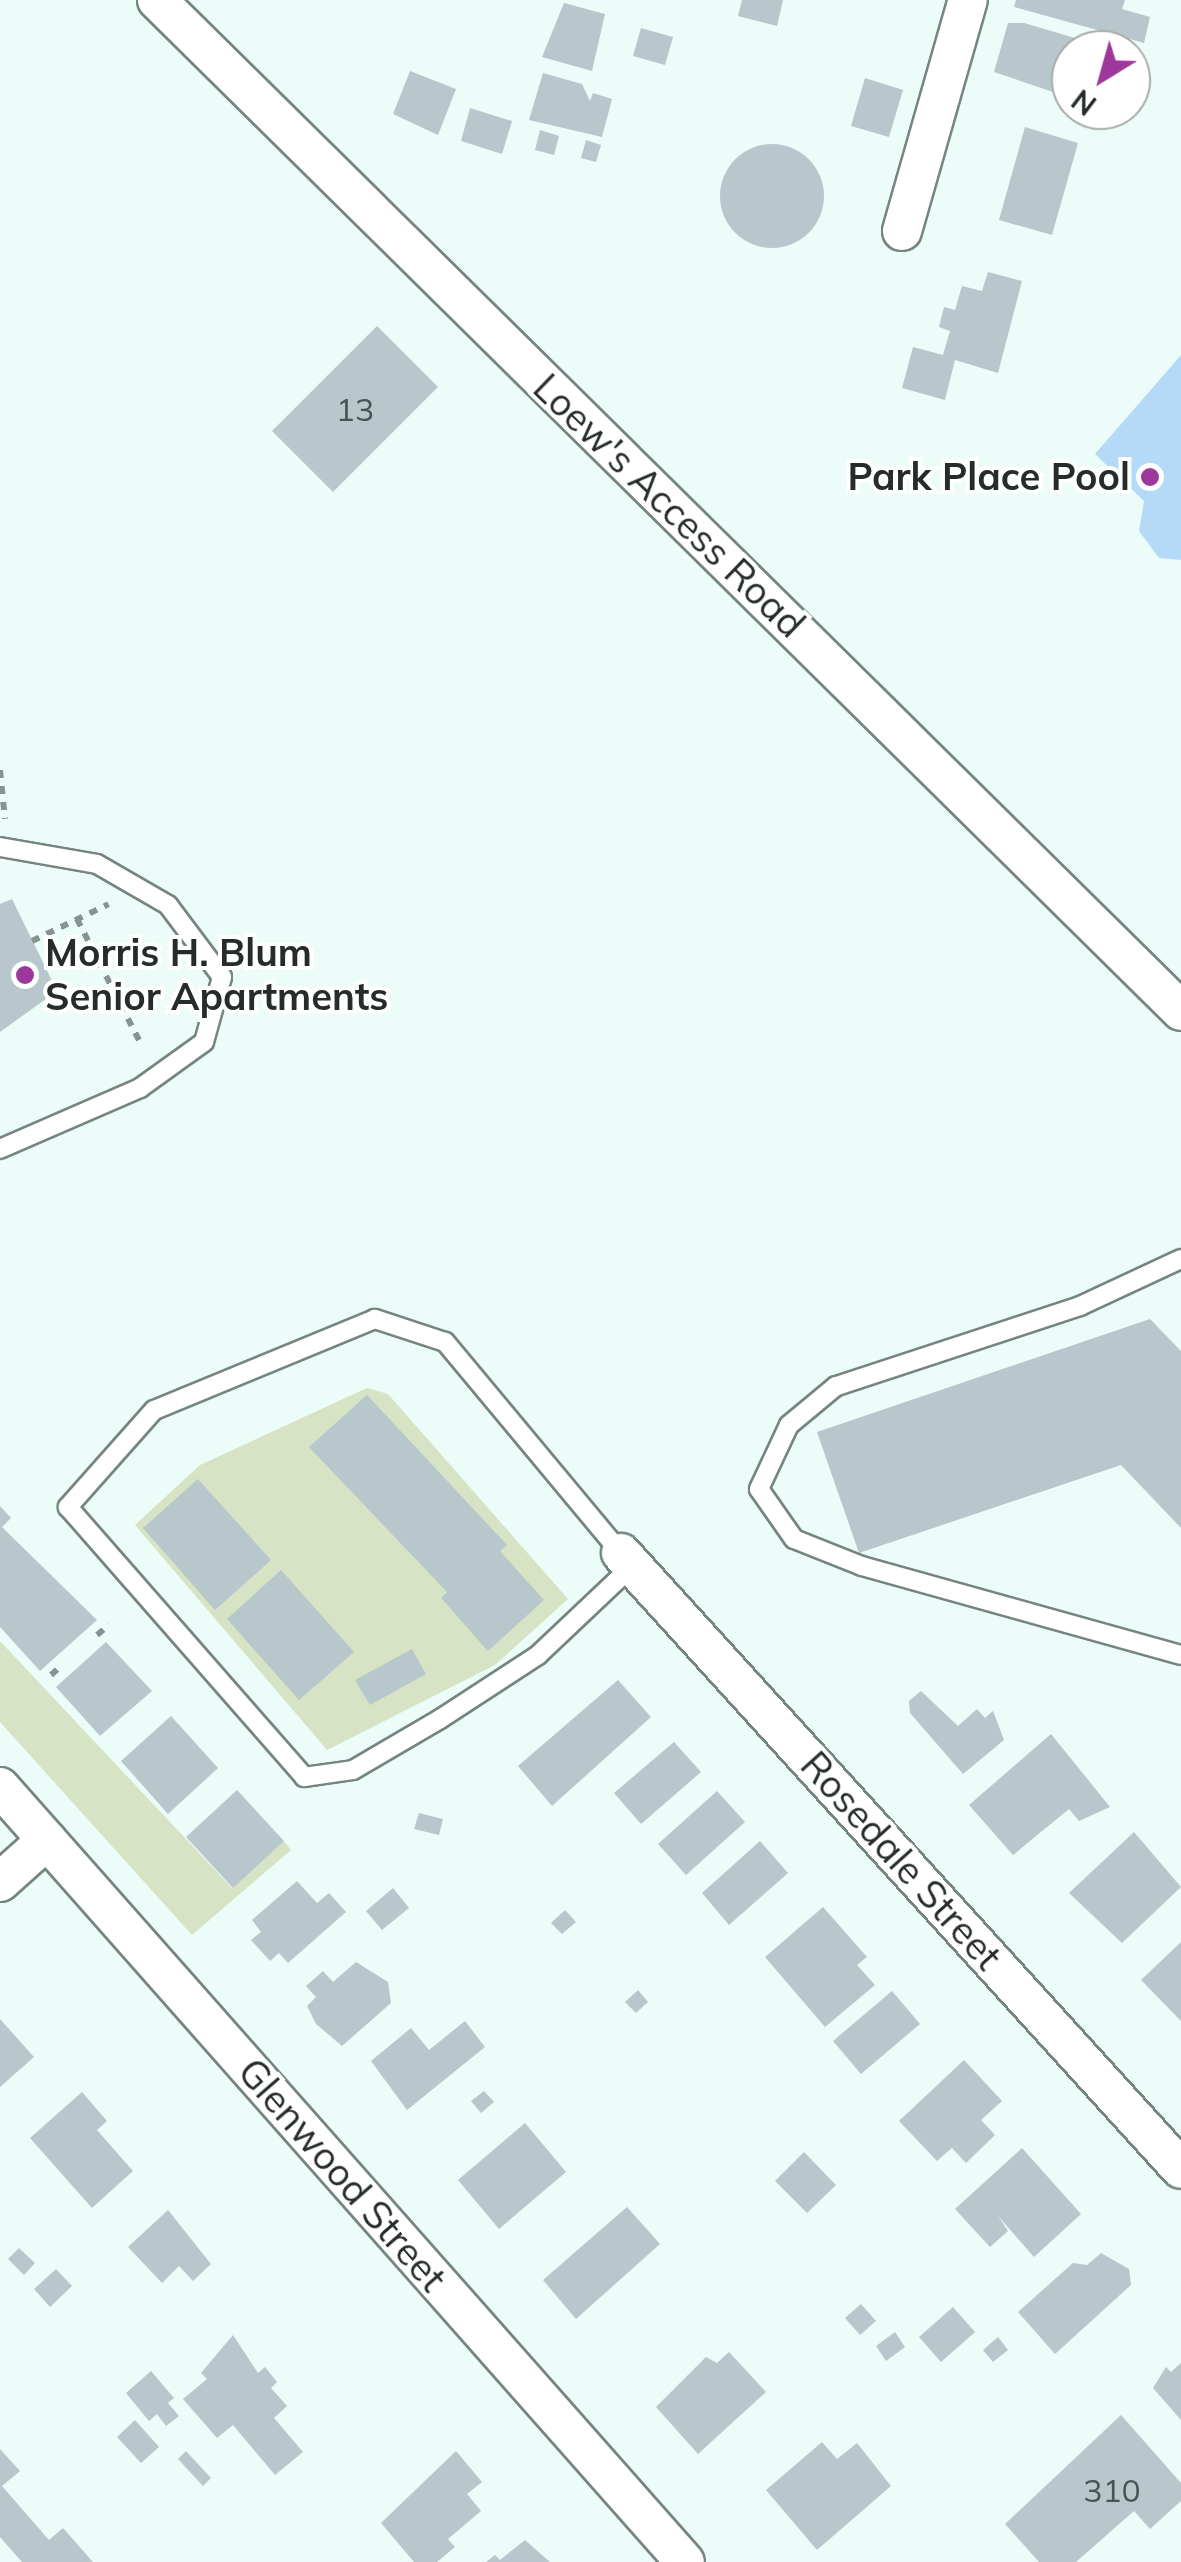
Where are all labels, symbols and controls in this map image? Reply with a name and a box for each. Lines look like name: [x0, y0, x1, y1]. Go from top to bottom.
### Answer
north arrow: [1051, 30, 1151, 130]
text: N: [1065, 82, 1103, 123]
street label: Loew's Access Road: [524, 365, 814, 647]
house number: 13: [336, 390, 374, 428]
place label: Park Place Pool: [848, 454, 1130, 500]
marker: Park Place Pool: [1139, 466, 1161, 488]
place label: Morris H. Blum Senior Apartments: [45, 930, 388, 1019]
marker: Morris H. Blum Senior Apartments: [14, 964, 36, 986]
street label: Rosedale Street: [791, 1743, 1011, 1979]
street label: Glenwood Street: [229, 2049, 455, 2301]
house number: 310: [1083, 2471, 1141, 2509]

